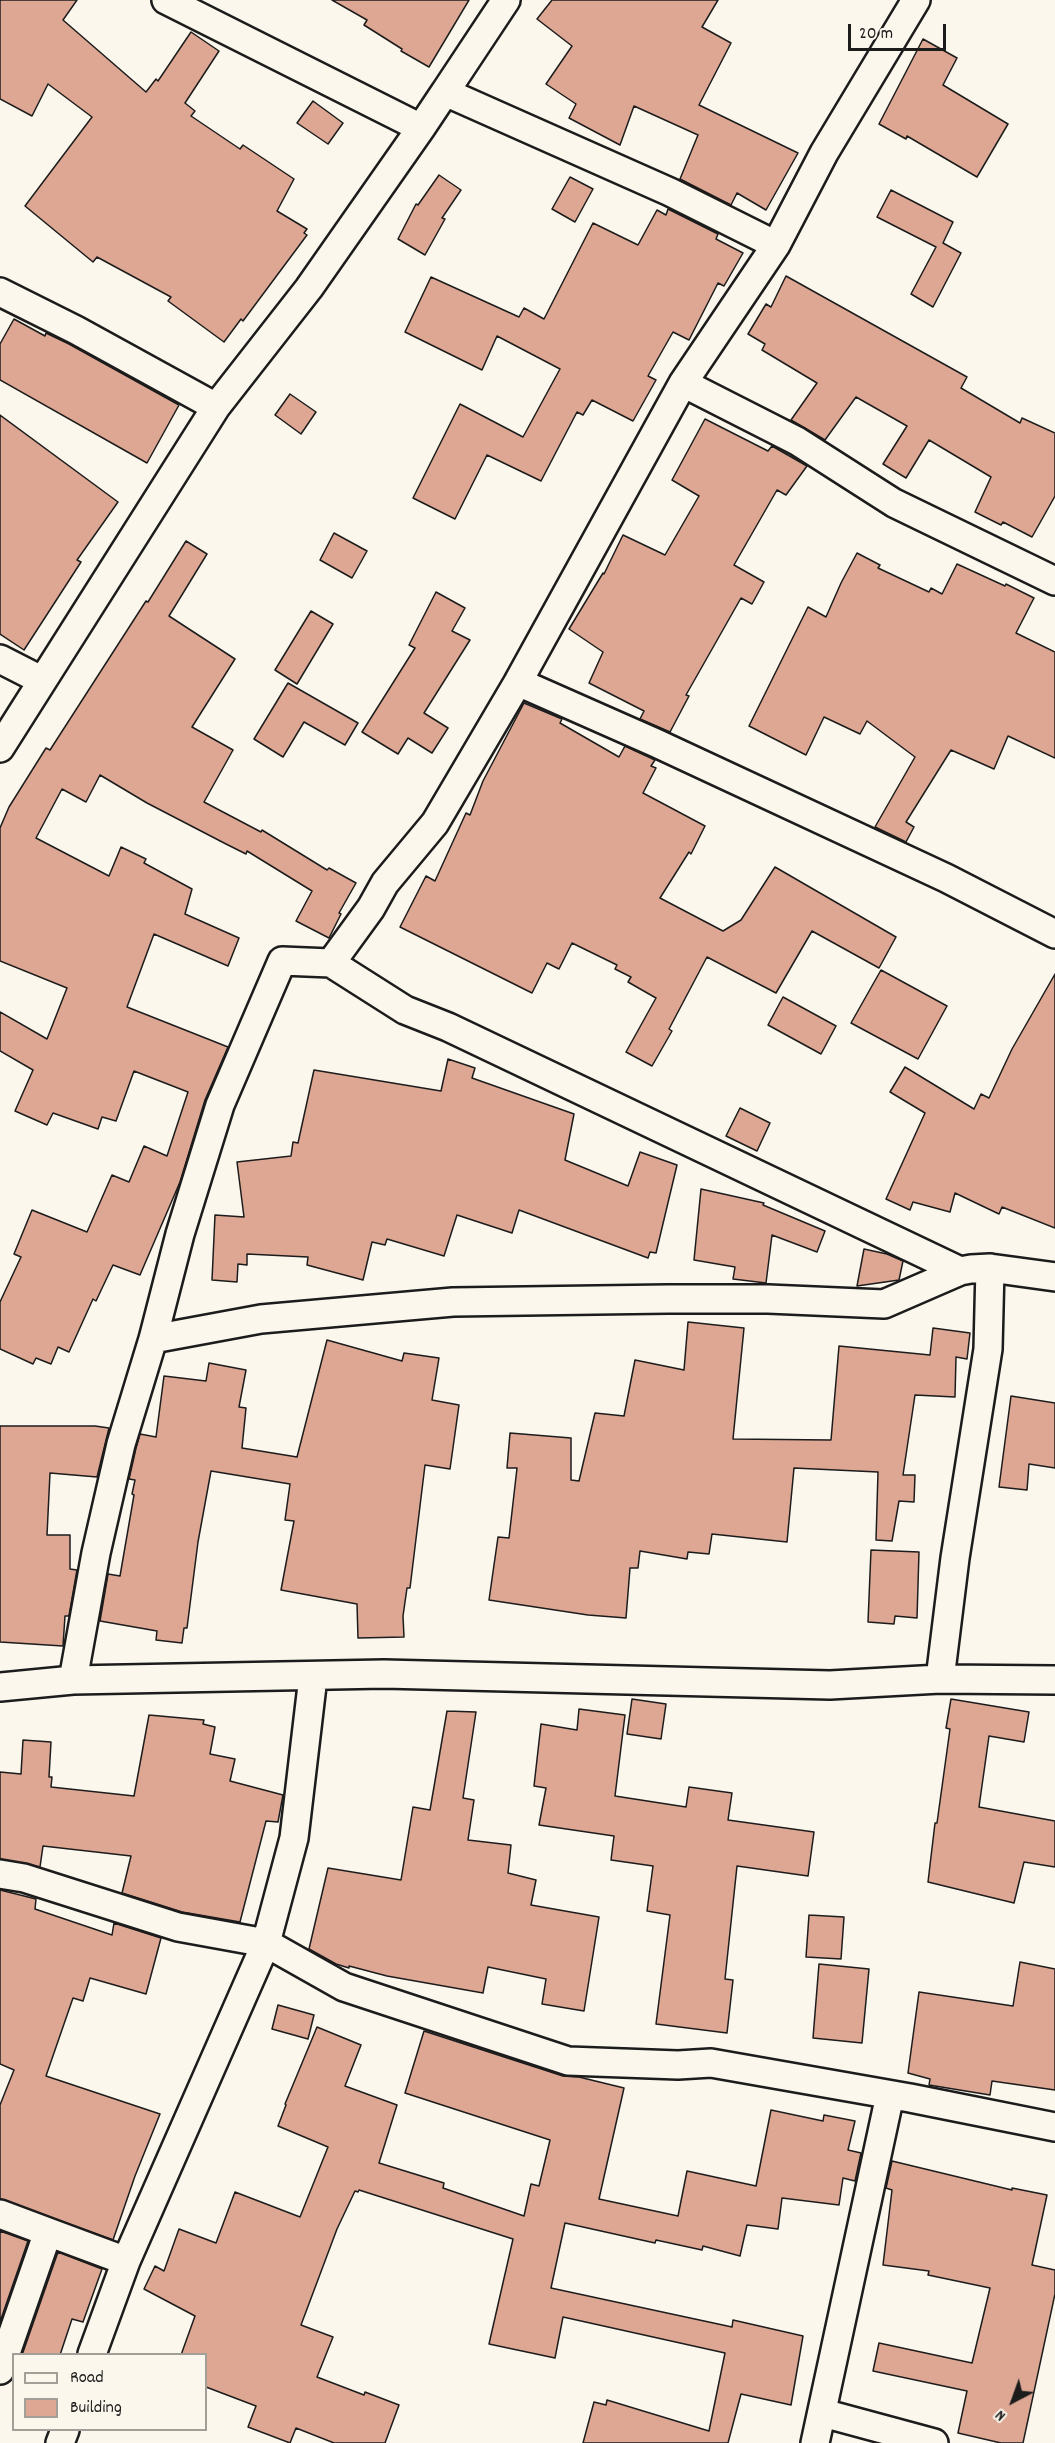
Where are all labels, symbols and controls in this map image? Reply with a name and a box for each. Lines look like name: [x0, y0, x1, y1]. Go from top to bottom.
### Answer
scale bar: [851, 12, 948, 50]
text: 20 m: [859, 22, 893, 47]
legend: [12, 2353, 207, 2431]
text: Road: [70, 2366, 104, 2391]
north arrow: [983, 2371, 1043, 2431]
text: Building: [70, 2396, 122, 2421]
text: N: [990, 2404, 1011, 2426]

